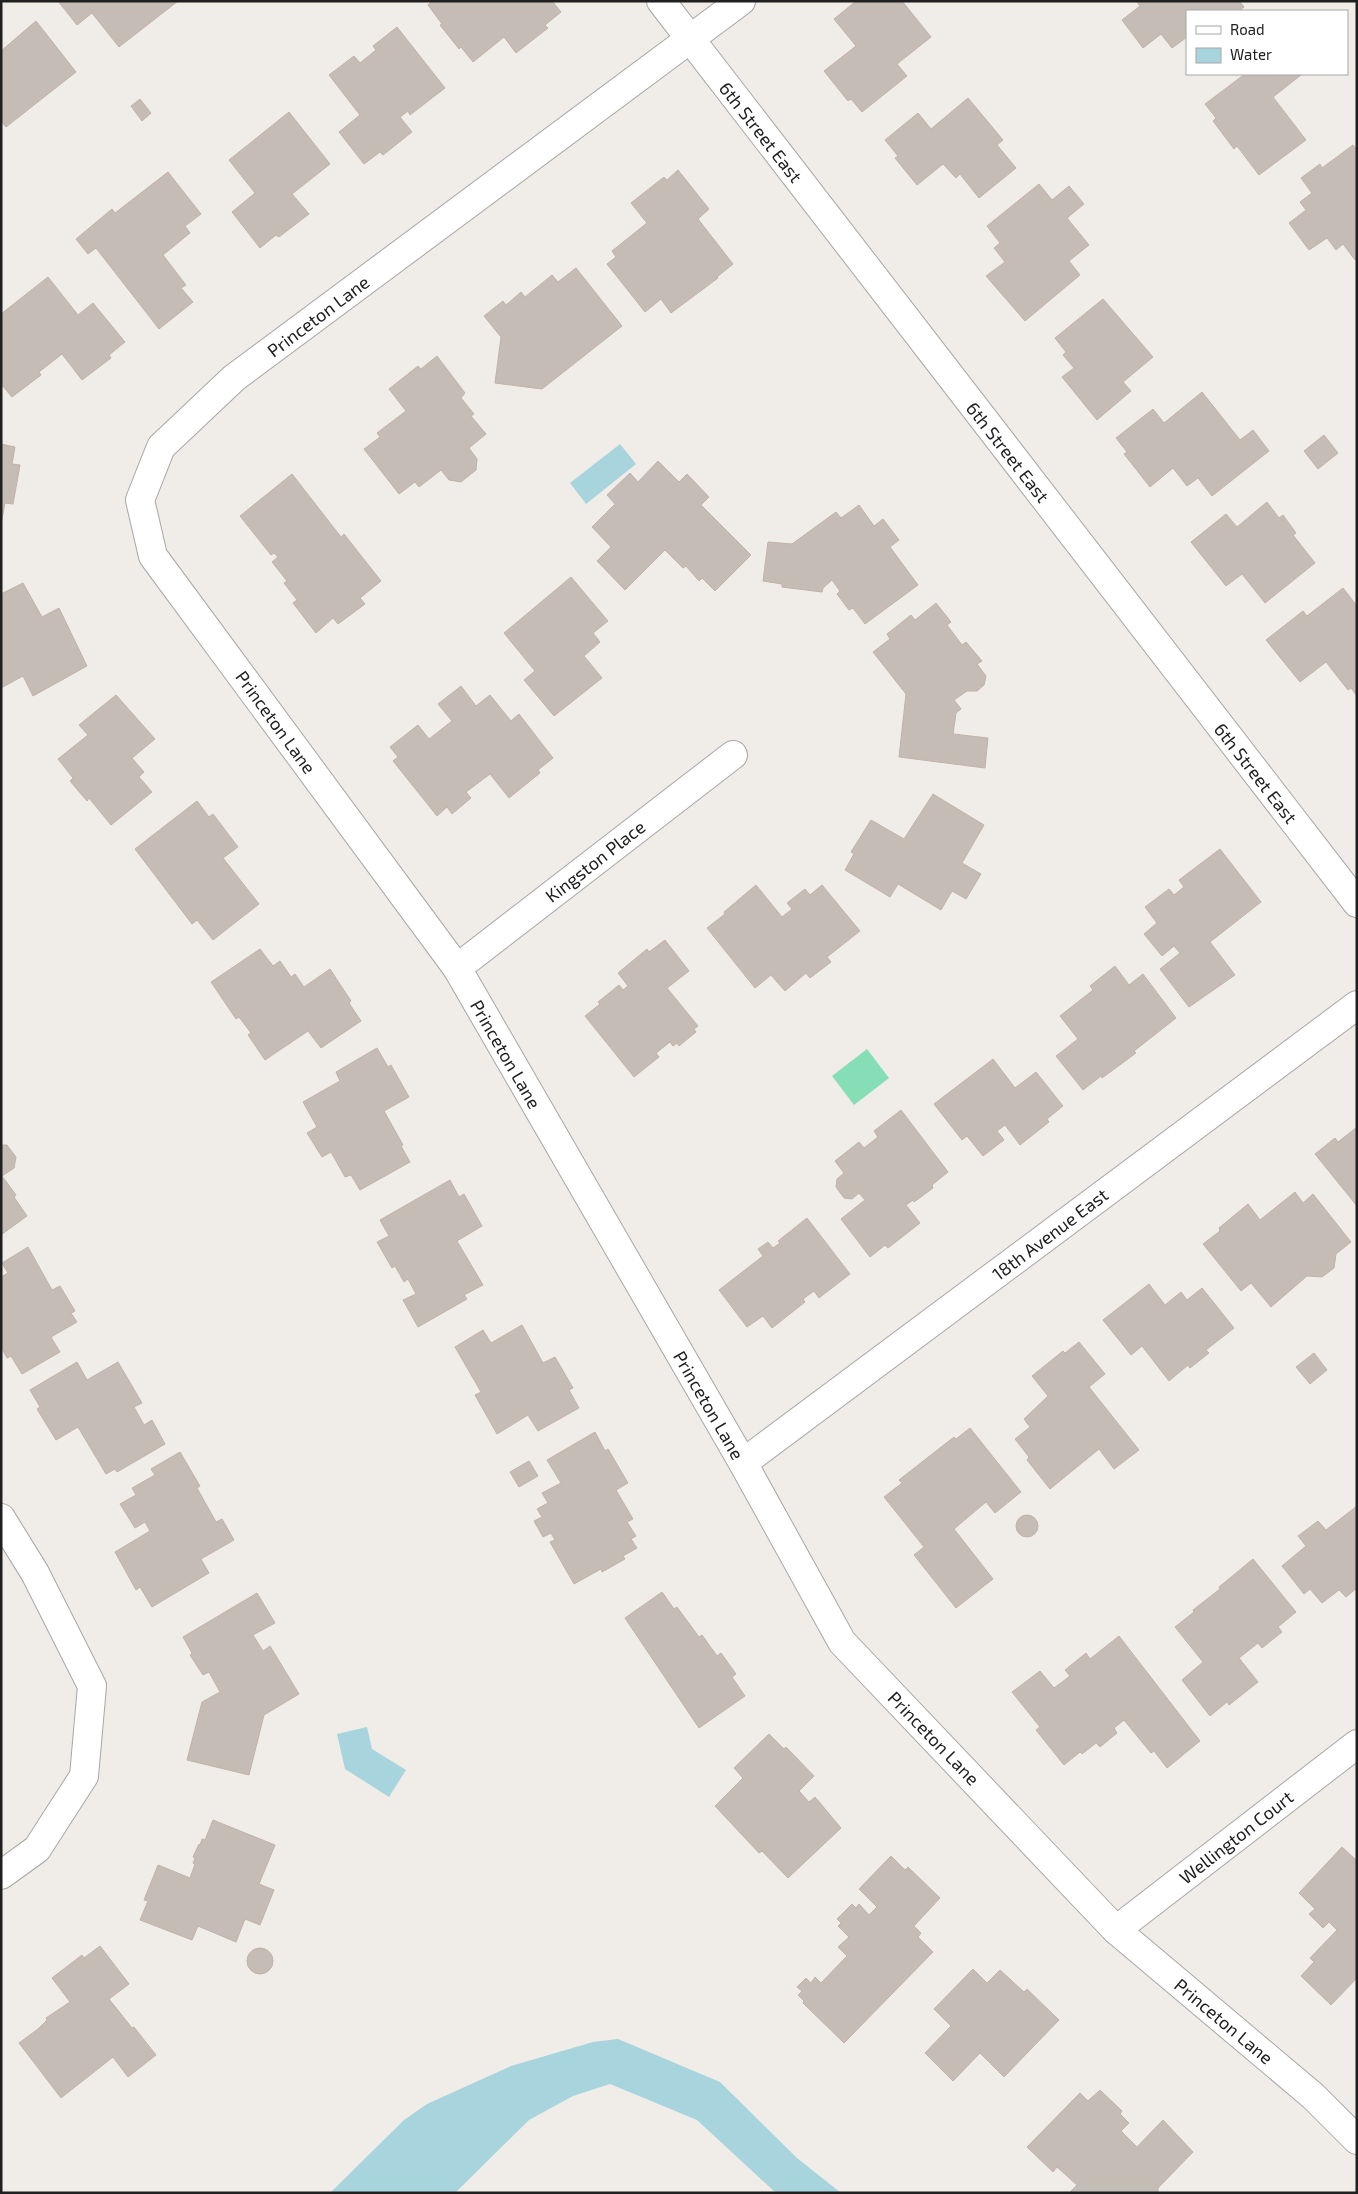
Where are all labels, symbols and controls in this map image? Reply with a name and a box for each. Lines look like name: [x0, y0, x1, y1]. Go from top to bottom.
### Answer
legend: [1186, 10, 1348, 75]
text: Road: [1230, 20, 1265, 38]
text: Water: [1230, 45, 1272, 63]
street label: 6th Street East: [715, 77, 807, 187]
street label: Princeton Lane: [263, 271, 373, 361]
street label: 6th Street East: [962, 397, 1054, 507]
street label: Princeton Lane: [231, 666, 321, 778]
street label: 6th Street East: [1210, 718, 1302, 828]
street label: Kingston Place: [541, 815, 649, 907]
street label: Princeton Lane: [466, 996, 546, 1112]
street label: 18th Avenue East: [988, 1183, 1112, 1285]
street label: Princeton Lane: [669, 1347, 749, 1463]
street label: Princeton Lane: [884, 1687, 984, 1789]
street label: Wellington Court: [1175, 1786, 1297, 1888]
street label: Princeton Lane: [1170, 1973, 1278, 2069]

